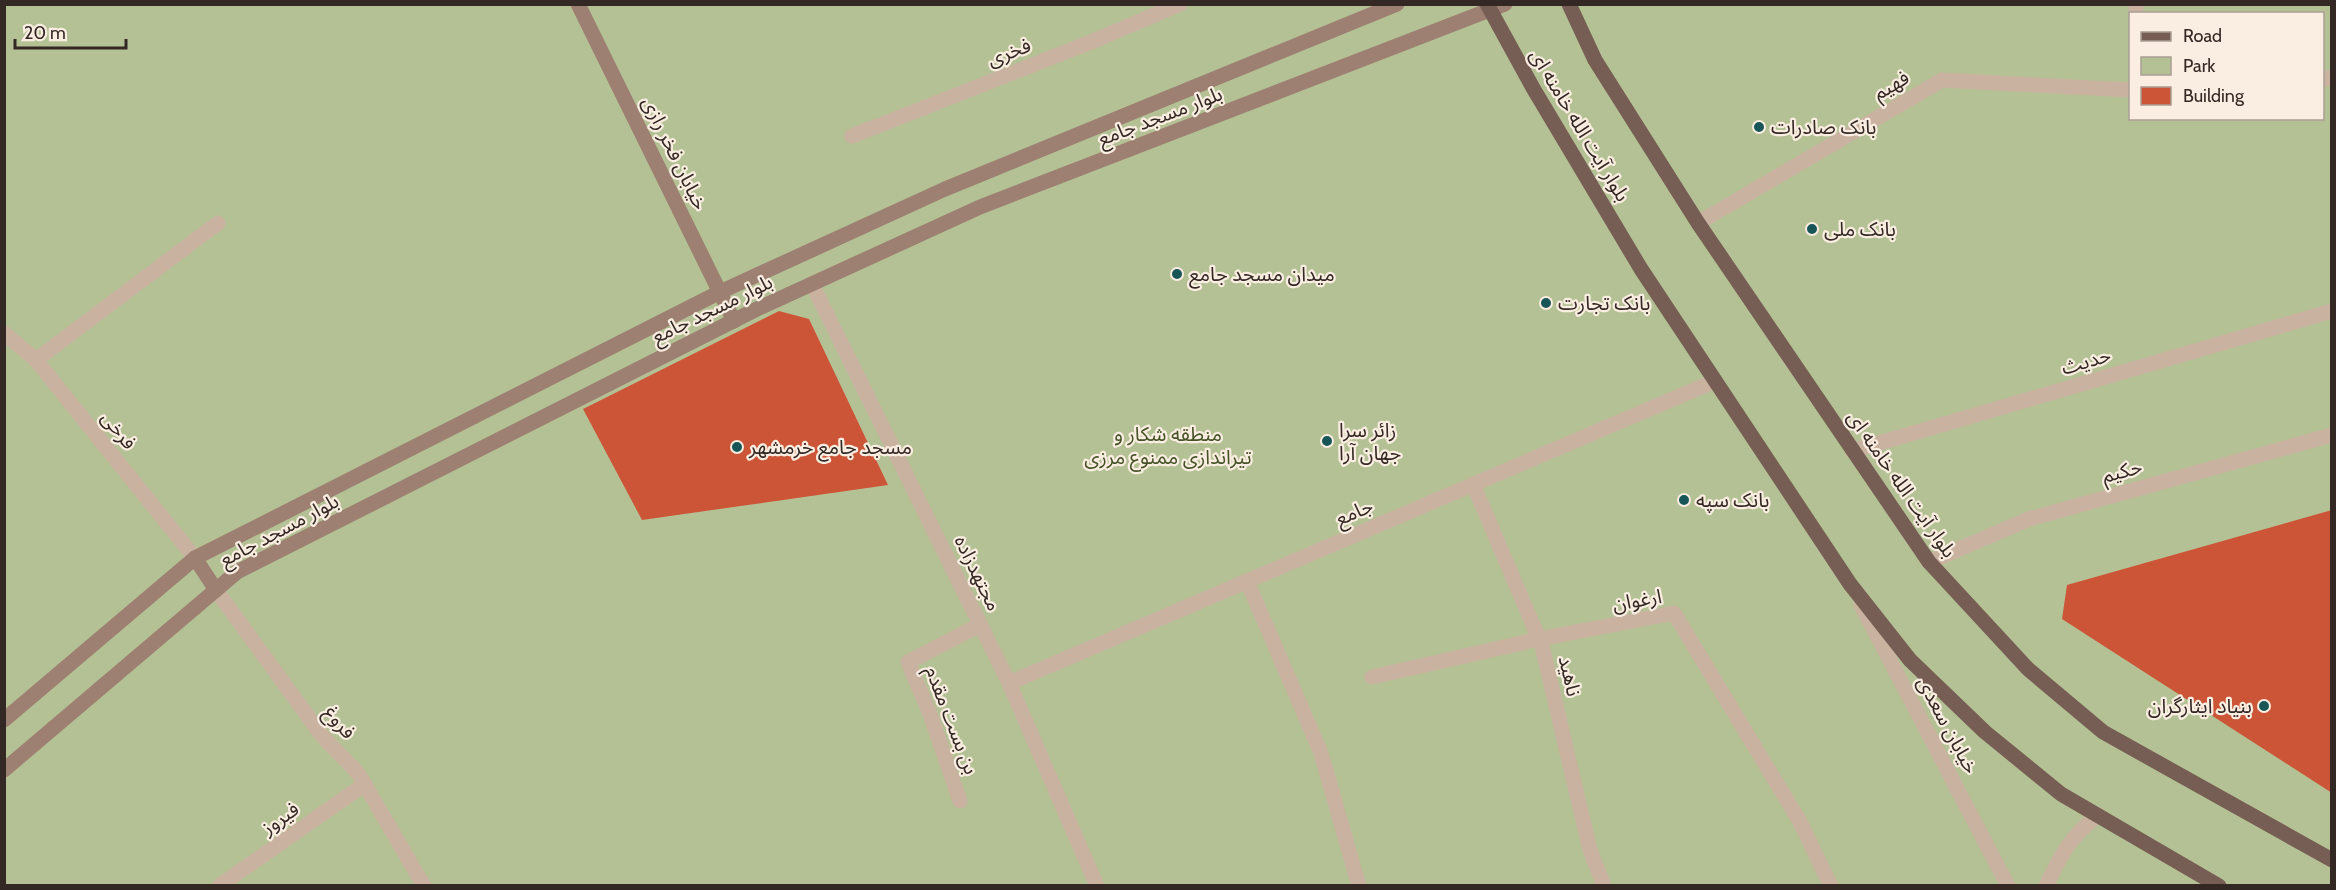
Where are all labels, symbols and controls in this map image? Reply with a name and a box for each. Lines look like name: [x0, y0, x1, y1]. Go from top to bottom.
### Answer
scale bar: [15, 12, 126, 50]
legend: [2129, 12, 2324, 120]
text: 20 m: [24, 22, 66, 44]
text: Road: [2183, 25, 2222, 47]
street label: فخری: [984, 33, 1034, 71]
street label: بلوار آیت الله خامنه ای: [1525, 44, 1635, 206]
text: Park: [2183, 55, 2216, 77]
street label: فهیم: [1869, 65, 1915, 107]
street label: بلوار مسجد جامع: [1094, 81, 1227, 154]
text: Building: [2183, 85, 2245, 107]
street label: خیابان فخر رازی: [637, 93, 713, 213]
place label: بانک صادرات: [1771, 115, 1876, 139]
marker: بانک صادرات: [1752, 120, 1766, 134]
place label: بانک ملی: [1824, 217, 1896, 241]
marker: بانک ملی: [1805, 222, 1819, 236]
place label: میدان مسجد جامع: [1189, 262, 1335, 289]
marker: میدان مسجد جامع: [1170, 267, 1184, 281]
street label: بلوار مسجد جامع: [648, 269, 778, 351]
place label: بانک تجارت: [1558, 291, 1650, 315]
marker: بانک تجارت: [1539, 296, 1553, 310]
street label: حدیث: [2059, 343, 2113, 379]
street label: فرخی: [96, 406, 142, 454]
street label: بلوار آیت الله خامنه ای: [1842, 406, 1962, 562]
place label: زائر سرا جهان آرا: [1339, 418, 1401, 465]
park label: منطقه شکار و تیراندازی ممنوع مرزی: [1084, 422, 1252, 472]
marker: زائر سرا جهان آرا: [1320, 434, 1334, 448]
place label: مسجد جامع خرمشهر: [748, 435, 912, 462]
marker: مسجد جامع خرمشهر: [730, 440, 744, 454]
street label: حکیم: [2099, 454, 2146, 491]
place label: بانک سپه: [1696, 488, 1769, 513]
street label: بلوار مسجد جامع: [215, 489, 344, 574]
street label: جامع: [1331, 493, 1378, 533]
marker: بانک سپه: [1677, 493, 1691, 507]
street label: مجتهدزاده: [950, 531, 1006, 615]
street label: ارغوان: [1611, 584, 1663, 616]
street label: ناهید: [1554, 653, 1586, 699]
street label: بن بست مقدم: [918, 663, 984, 779]
street label: خیابان سعدی: [1912, 672, 1984, 778]
place label: بنیاد ایثارگران: [2148, 694, 2252, 718]
marker: بنیاد ایثارگران: [2257, 699, 2271, 713]
street label: فروغ: [317, 701, 361, 745]
street label: فیروز: [256, 796, 304, 840]

